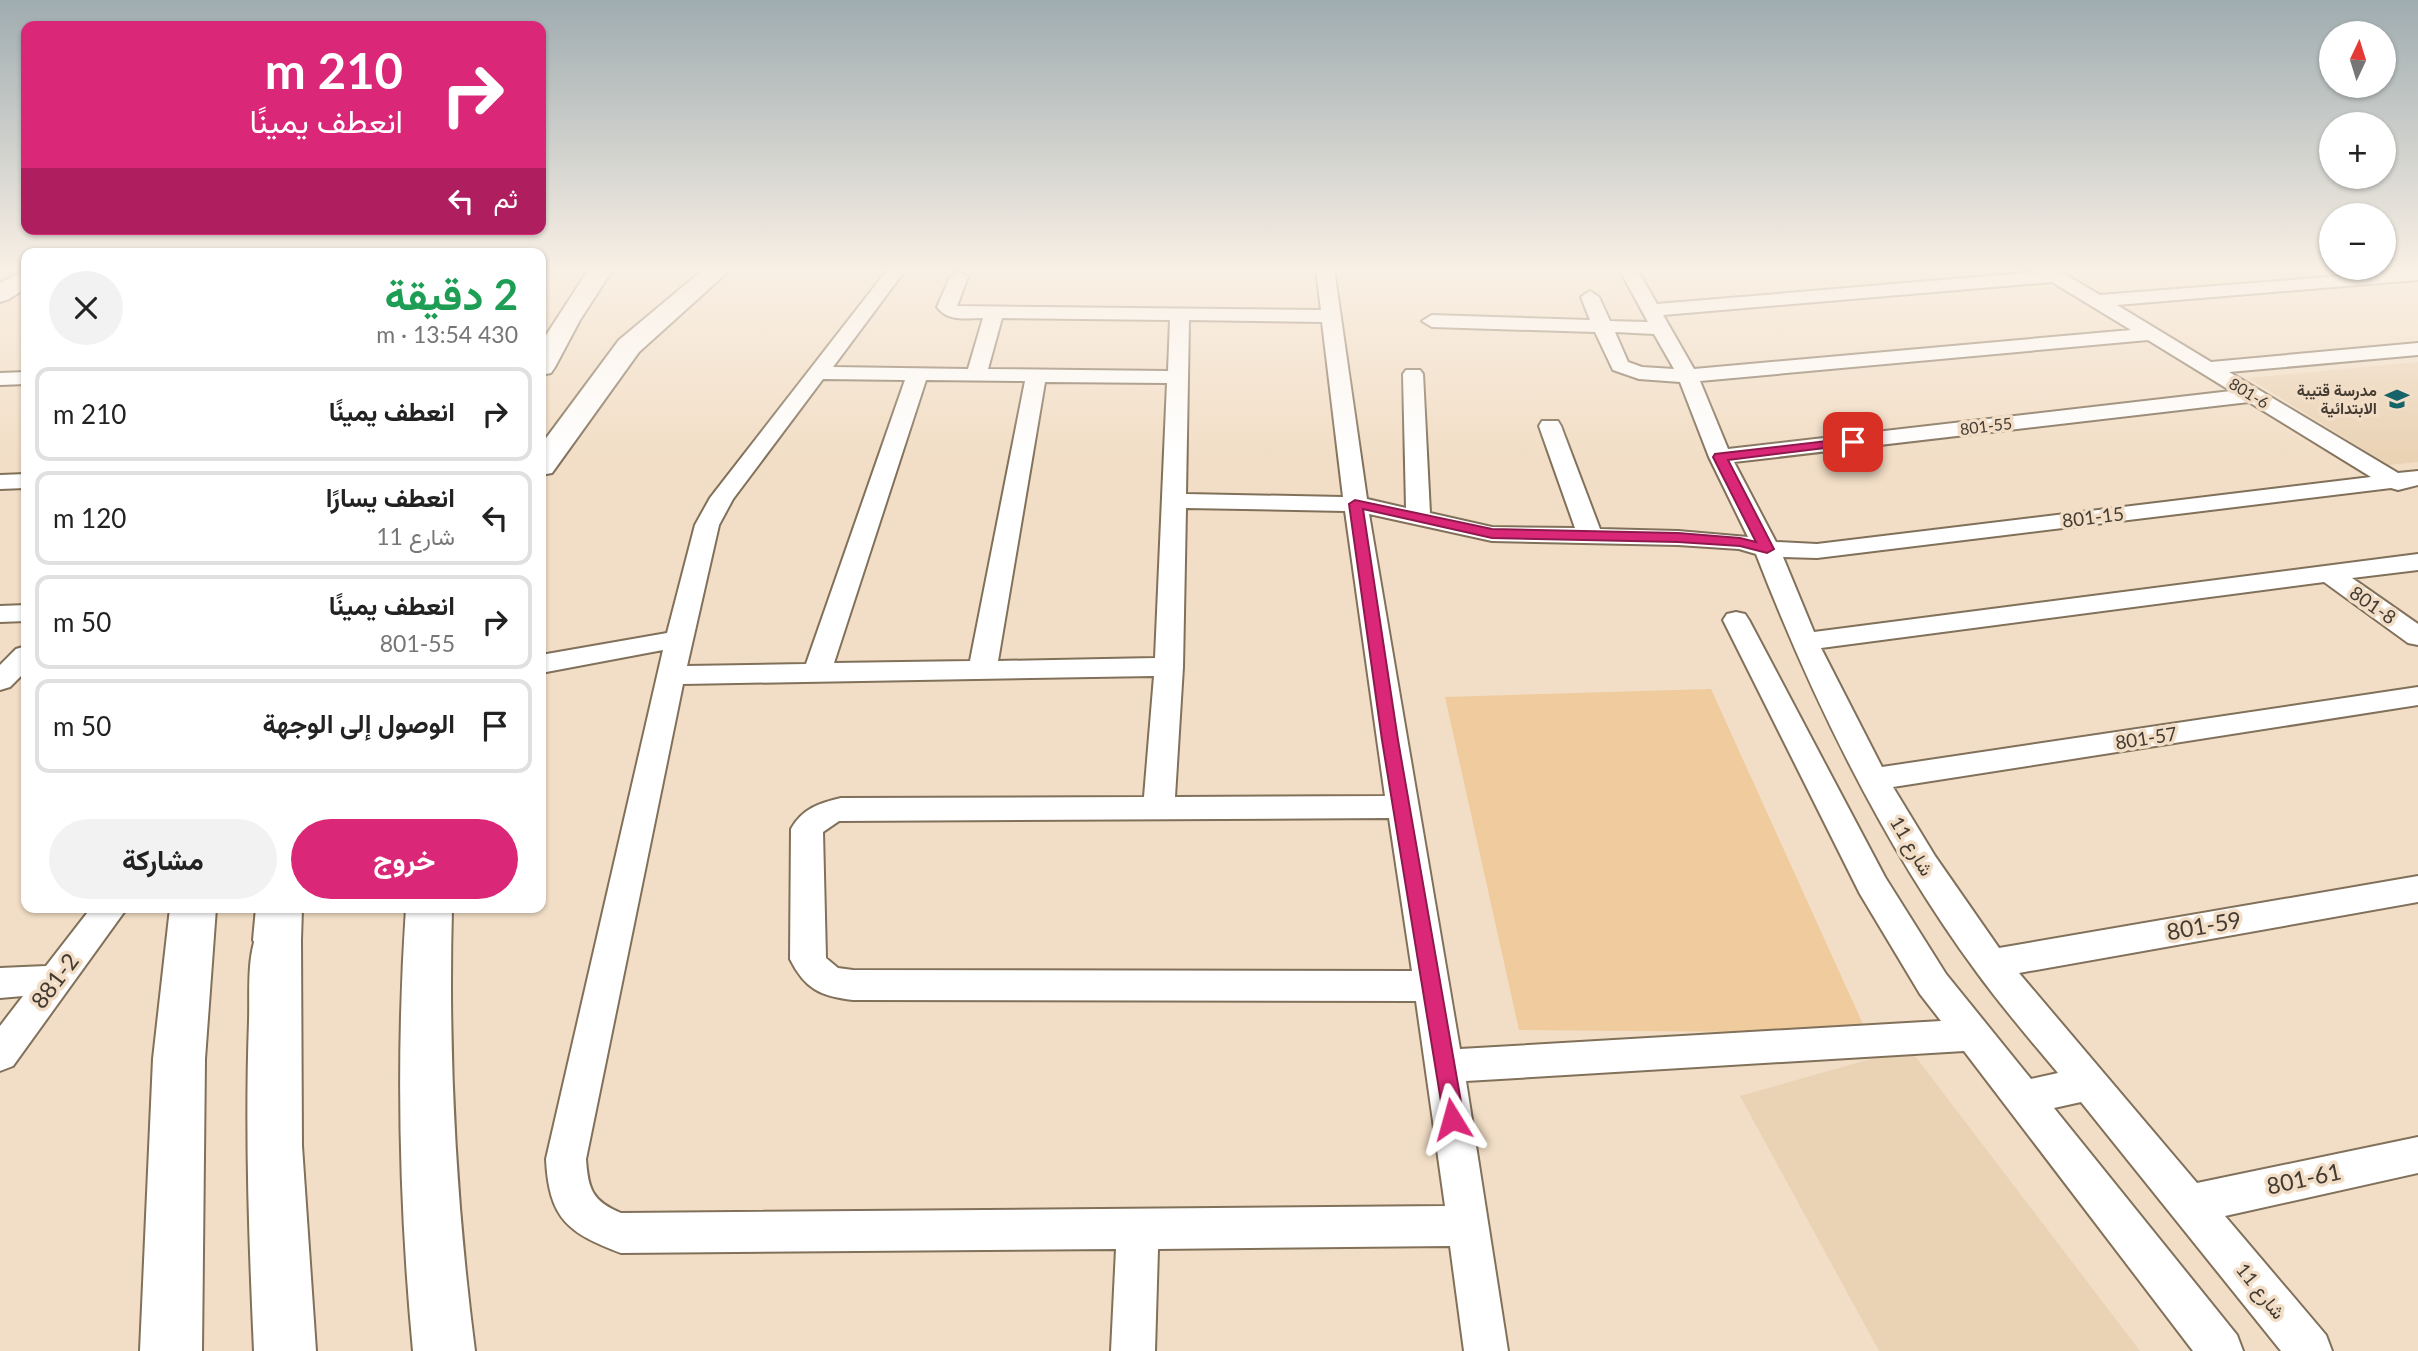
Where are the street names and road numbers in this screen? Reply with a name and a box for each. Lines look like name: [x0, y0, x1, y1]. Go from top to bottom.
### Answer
street label: 801-6: [2226, 373, 2273, 412]
street label: 801-55: [1959, 413, 2013, 438]
street label: 801-15: [2061, 501, 2125, 532]
street label: 801-8: [2346, 581, 2401, 629]
street label: 801-57: [2113, 721, 2178, 754]
street label: شارع 11: [1884, 812, 1939, 881]
street label: 801-59: [2164, 905, 2243, 945]
street label: 881-2: [24, 947, 84, 1014]
street label: 801-61: [2264, 1157, 2344, 1200]
street label: شارع 11: [2230, 1258, 2291, 1324]

